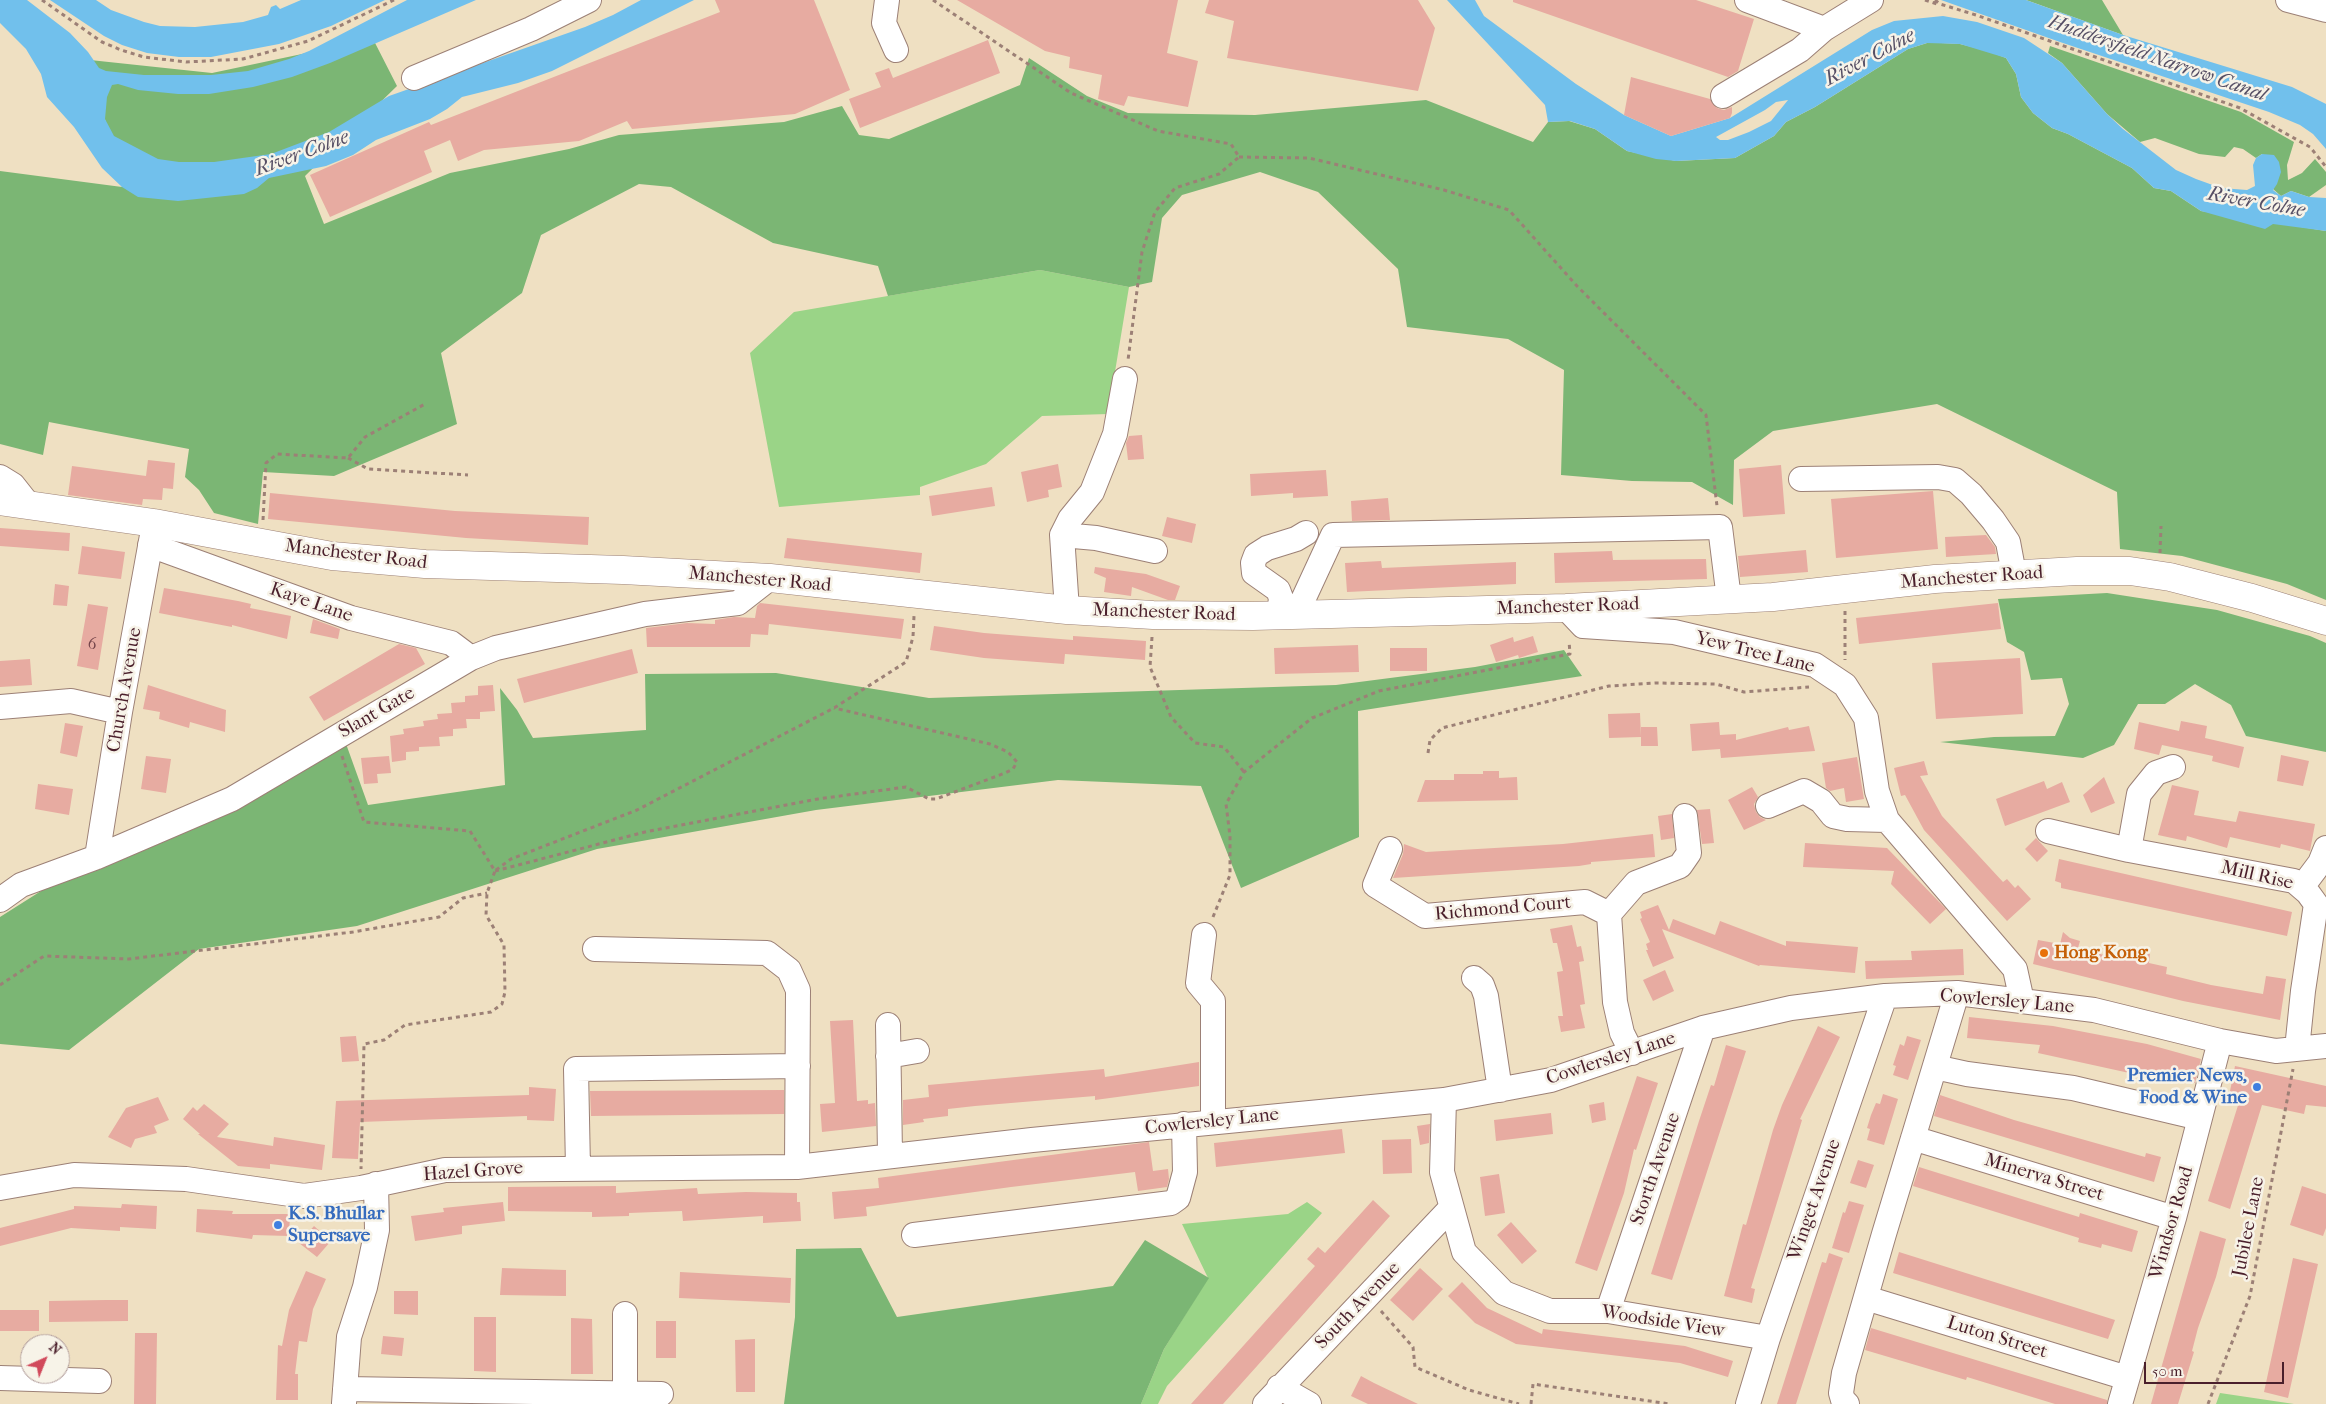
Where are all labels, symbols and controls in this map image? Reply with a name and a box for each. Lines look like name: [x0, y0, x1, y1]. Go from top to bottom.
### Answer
water label: Huddersfield Narrow Canal: [2045, 10, 2269, 108]
water label: River Colne: [1821, 24, 1919, 92]
water label: River Colne: [252, 126, 352, 182]
water label: River Colne: [2205, 183, 2307, 223]
street label: Manchester Road: [284, 535, 428, 575]
street label: Manchester Road: [688, 562, 832, 598]
street label: Manchester Road: [1900, 562, 2044, 594]
street label: Kaye Lane: [266, 578, 356, 628]
street label: Manchester Road: [1496, 593, 1640, 621]
street label: Manchester Road: [1092, 599, 1236, 627]
street label: Church Avenue: [103, 626, 147, 754]
street label: Yew Tree Lane: [1693, 627, 1817, 679]
house number: 6: [88, 635, 96, 655]
street label: Slant Gate: [335, 682, 419, 744]
street label: Mill Rise: [2219, 857, 2295, 895]
street label: Richmond Court: [1434, 892, 1572, 926]
place label: Hong Kong: [2054, 942, 2148, 964]
marker: Hong Kong: [2038, 947, 2050, 959]
street label: Cowlersley Lane: [1939, 985, 2075, 1019]
street label: Cowlersley Lane: [1543, 1027, 1679, 1091]
place label: Premier News, Food & Wine: [2127, 1065, 2247, 1109]
marker: Premier News, Food & Wine: [2251, 1081, 2263, 1093]
street label: Cowlersley Lane: [1144, 1104, 1280, 1140]
street label: Storth Avenue: [1626, 1110, 1686, 1228]
street label: Winget Avenue: [1784, 1136, 1846, 1264]
street label: Minerva Street: [1981, 1149, 2107, 1207]
street label: Hazel Grove: [422, 1157, 524, 1187]
street label: Windsor Road: [2145, 1164, 2199, 1282]
street label: Jubilee Lane: [2228, 1175, 2270, 1279]
place label: K.S. Bhullar Supersave: [288, 1203, 384, 1247]
marker: K.S. Bhullar Supersave: [272, 1219, 284, 1231]
street label: South Avenue: [1311, 1258, 1405, 1354]
street label: Woodside View: [1600, 1301, 1726, 1343]
street label: Luton Street: [1944, 1312, 2050, 1364]
north arrow: [20, 1334, 70, 1384]
text: N: [45, 1339, 65, 1358]
scale bar: [2146, 1352, 2286, 1384]
text: 50 m: [2152, 1362, 2182, 1380]

